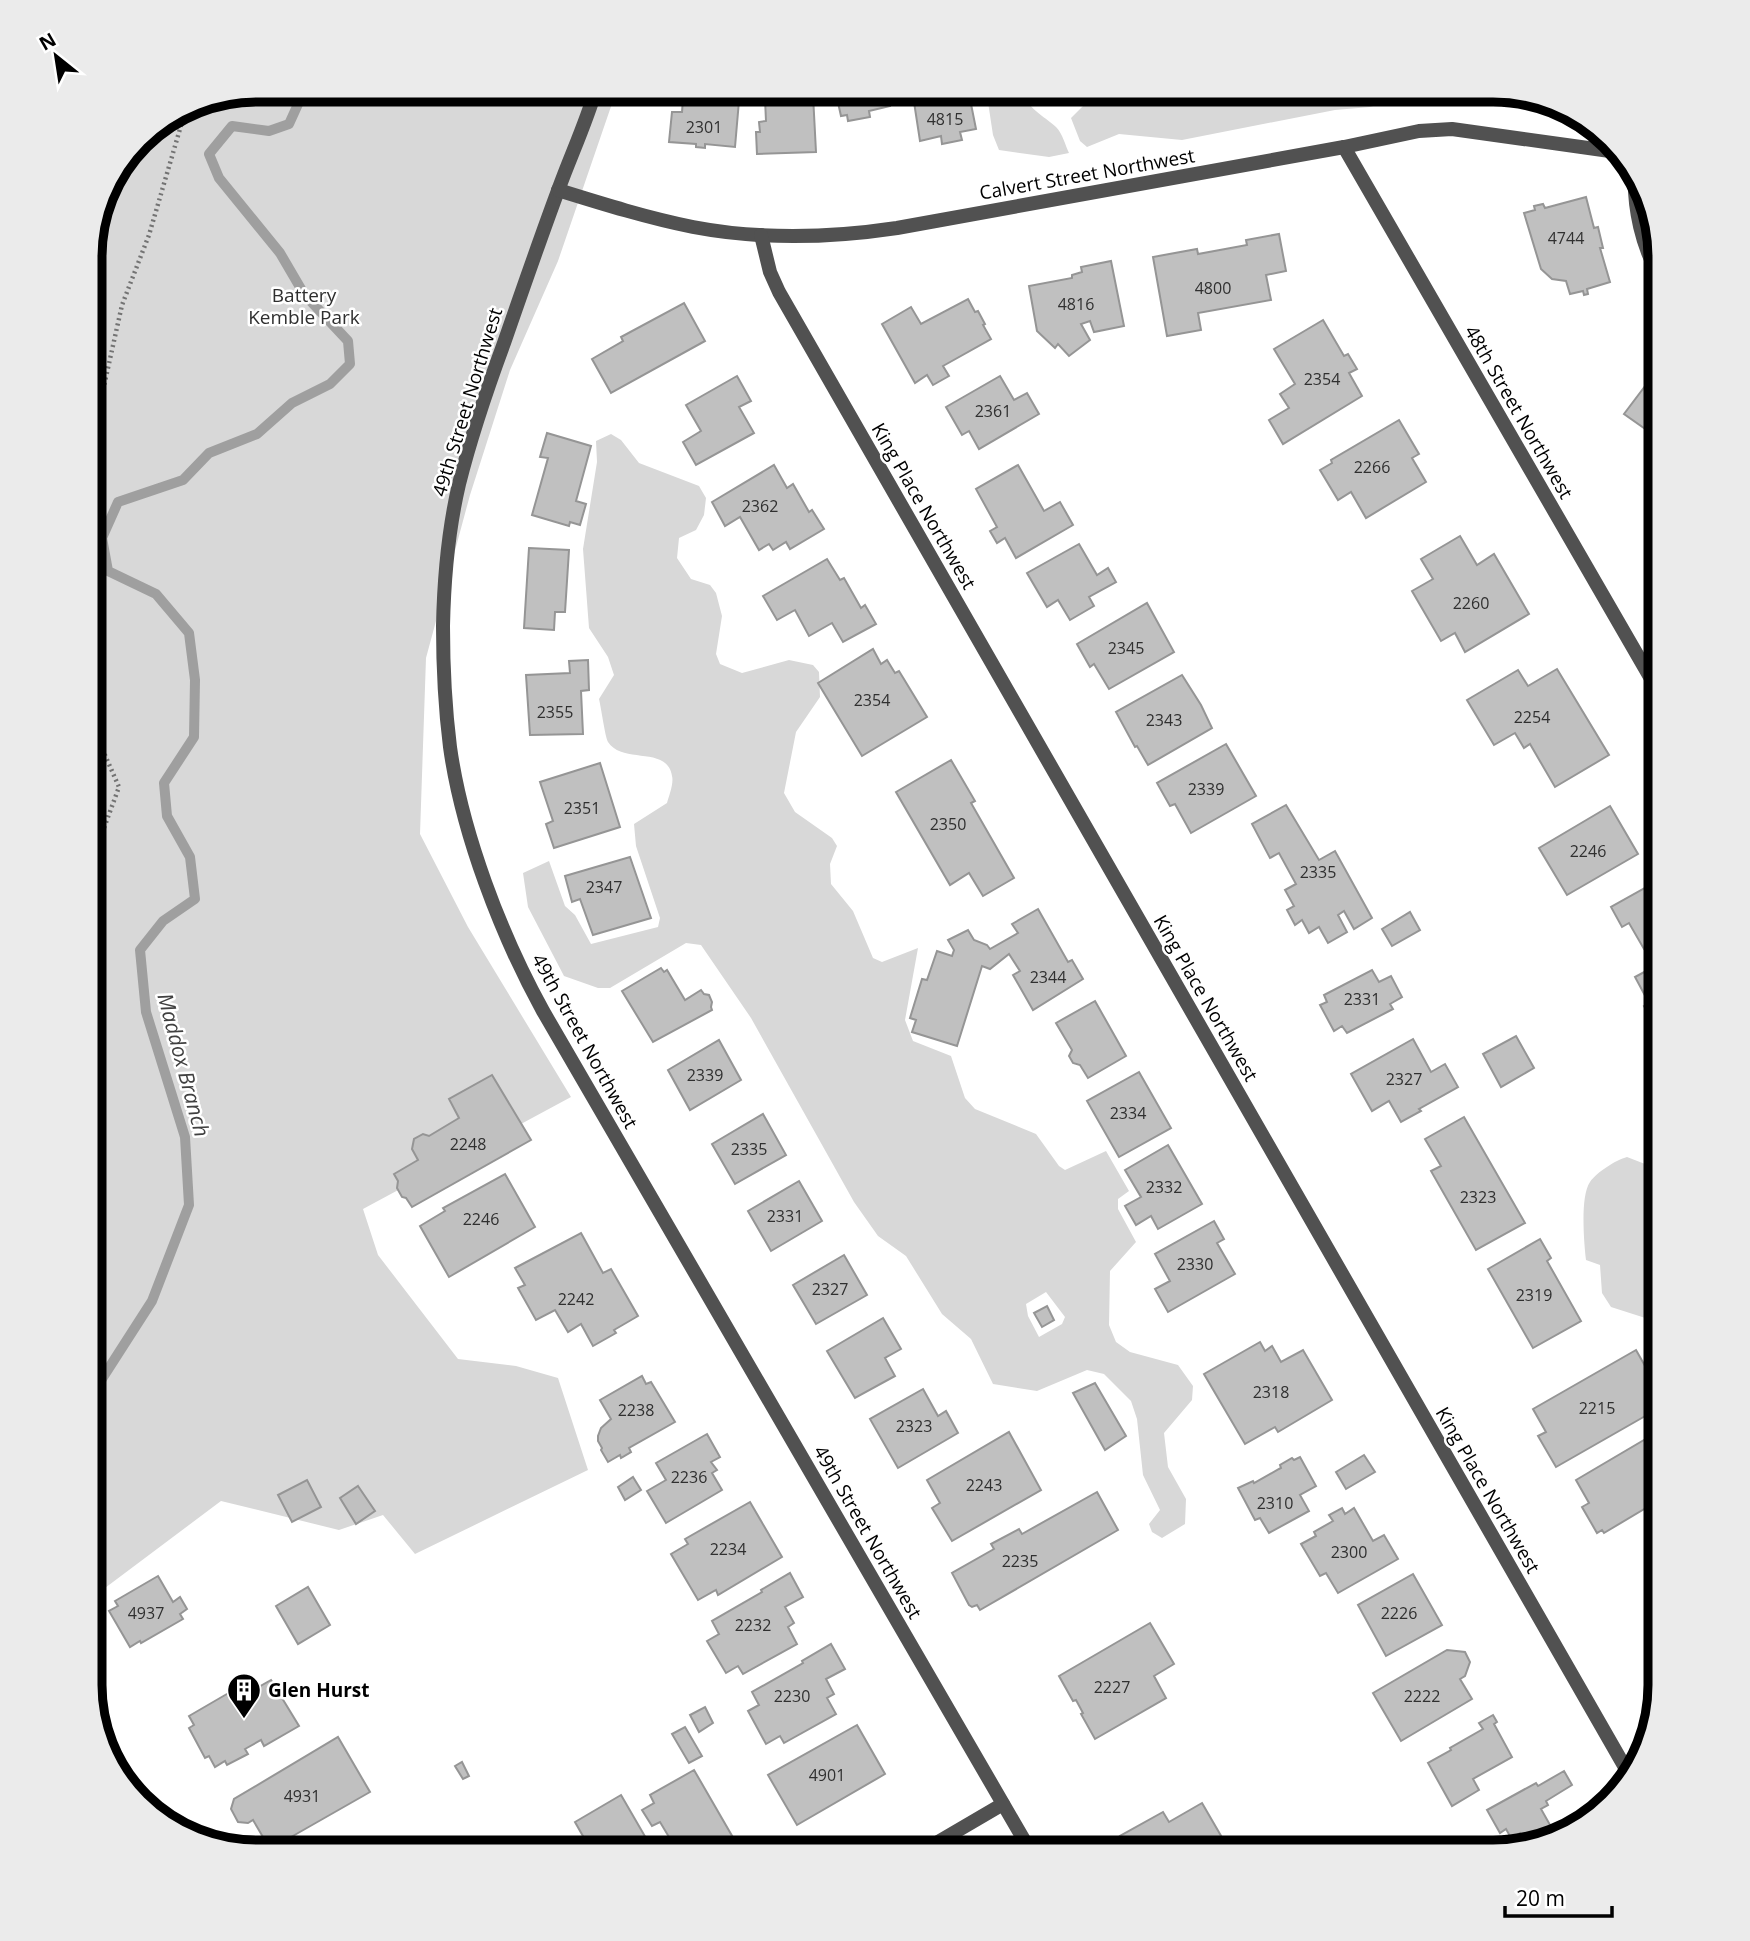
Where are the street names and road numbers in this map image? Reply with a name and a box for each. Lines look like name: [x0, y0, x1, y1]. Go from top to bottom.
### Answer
street label: Calvert Street Northwest: [977, 142, 1197, 206]
street label: 49th Street Northwest: [426, 304, 508, 500]
street label: 48th Street Northwest: [1459, 321, 1579, 504]
street label: King Place Northwest: [866, 418, 982, 594]
street label: King Place Northwest: [1148, 910, 1264, 1086]
street label: 49th Street Northwest: [526, 949, 644, 1133]
street label: King Place Northwest: [1430, 1402, 1546, 1578]
street label: 49th Street Northwest: [808, 1441, 928, 1624]

